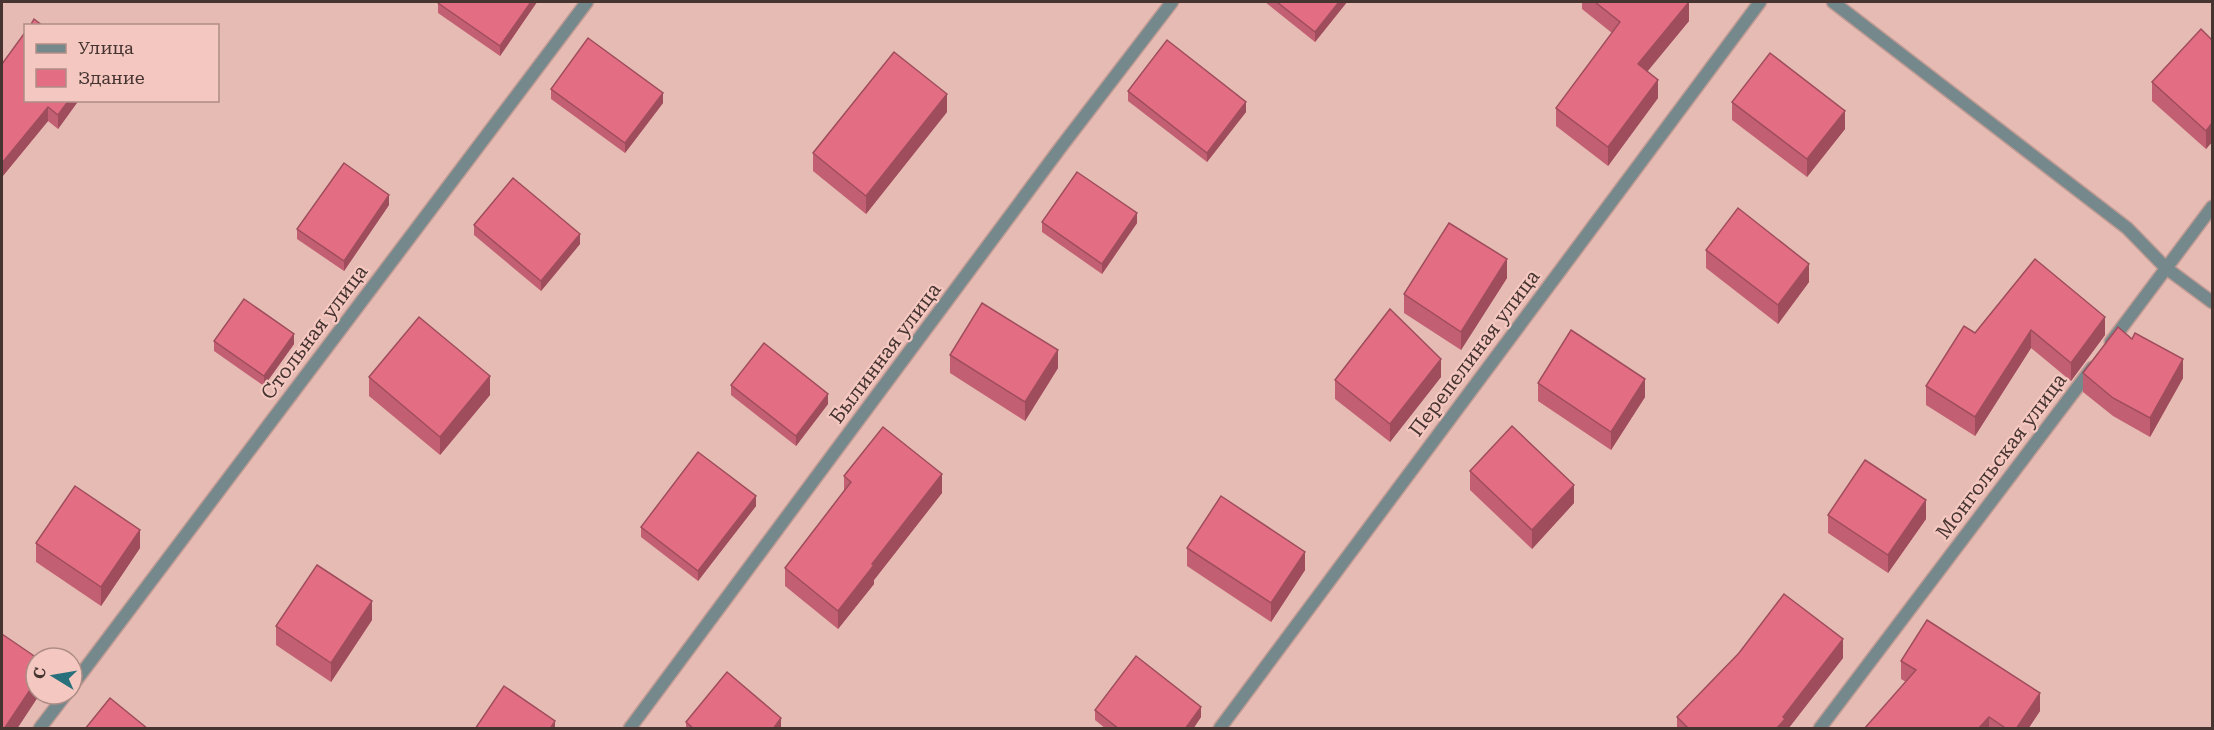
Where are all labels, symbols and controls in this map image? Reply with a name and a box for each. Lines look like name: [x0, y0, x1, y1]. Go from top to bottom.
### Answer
legend: [24, 24, 219, 102]
text: Улица: [78, 37, 134, 58]
text: Здание: [78, 67, 145, 88]
street label: Стольная улица: [256, 260, 372, 404]
street label: Перепелиная улица: [1403, 265, 1545, 441]
street label: Былинная улица: [824, 278, 946, 428]
street label: Монгольская улица: [1931, 368, 2071, 544]
north arrow: [24, 646, 84, 706]
text: С: [29, 666, 50, 681]

